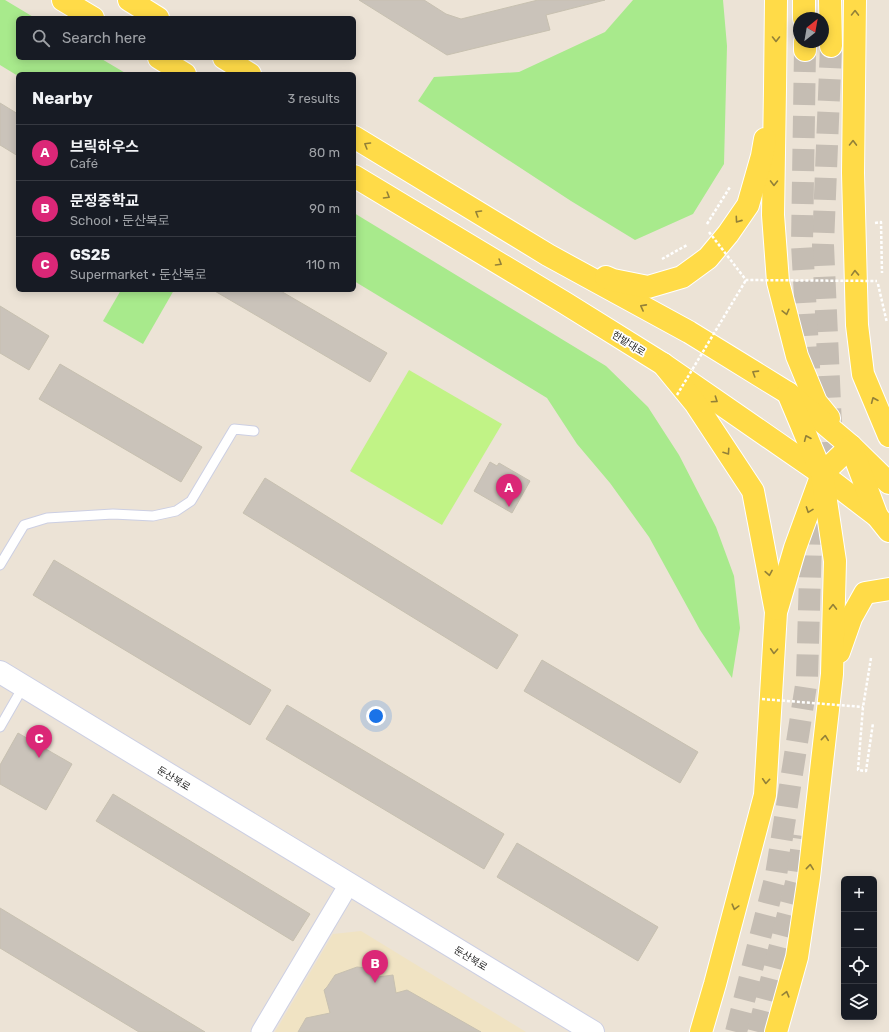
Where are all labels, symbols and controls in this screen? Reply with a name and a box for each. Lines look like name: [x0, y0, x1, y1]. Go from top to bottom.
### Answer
one-way arrow: [851, 10, 859, 16]
north arrow: [793, 12, 829, 48]
search box: [16, 16, 356, 60]
icon: search: [30, 27, 52, 49]
text: Search here: [62, 29, 146, 47]
one-way arrow: [772, 36, 780, 42]
text: Nearby: [32, 88, 93, 108]
text: 3 results: [288, 91, 340, 106]
text: 브릭하우스: [70, 138, 139, 156]
one-way arrow: [849, 140, 857, 146]
one-way arrow: [364, 143, 371, 150]
text: A: [40, 145, 50, 160]
text: 80 m: [309, 145, 340, 160]
text: Café: [70, 156, 98, 171]
one-way arrow: [769, 180, 778, 186]
one-way arrow: [383, 191, 390, 198]
text: 문정중학교: [70, 192, 139, 210]
text: B: [40, 201, 50, 216]
text: 90 m: [309, 201, 340, 216]
one-way arrow: [475, 210, 482, 217]
text: School · 둔산북로: [70, 213, 170, 228]
one-way arrow: [736, 215, 743, 222]
text: GS25: [70, 246, 110, 264]
text: C: [40, 257, 50, 272]
text: 110 m: [306, 257, 340, 272]
one-way arrow: [495, 258, 502, 266]
text: Supermarket · 둔산북로: [70, 267, 207, 282]
one-way arrow: [851, 270, 860, 276]
one-way arrow: [640, 304, 647, 311]
one-way arrow: [781, 309, 789, 315]
street label: 한밭대로: [610, 329, 647, 359]
one-way arrow: [752, 370, 759, 377]
one-way arrow: [711, 395, 718, 403]
one-way arrow: [870, 397, 878, 404]
one-way arrow: [803, 435, 811, 442]
one-way arrow: [723, 448, 730, 455]
pin: A: [496, 474, 522, 507]
one-way arrow: [805, 507, 813, 514]
one-way arrow: [764, 570, 772, 576]
one-way arrow: [829, 604, 838, 610]
one-way arrow: [769, 648, 778, 654]
your location: [366, 706, 386, 726]
pin: C: [26, 725, 52, 758]
one-way arrow: [820, 735, 829, 741]
street label: 둔산북로: [155, 764, 192, 793]
one-way arrow: [761, 778, 770, 784]
one-way arrow: [805, 864, 814, 870]
map controls: [841, 876, 877, 1020]
button: +: [841, 876, 877, 912]
one-way arrow: [732, 904, 740, 910]
button: −: [841, 912, 877, 948]
street label: 둔산북로: [452, 944, 489, 973]
button: locate: [841, 948, 877, 984]
pin: B: [362, 950, 388, 983]
button: layers: [841, 984, 877, 1020]
one-way arrow: [781, 991, 790, 998]

